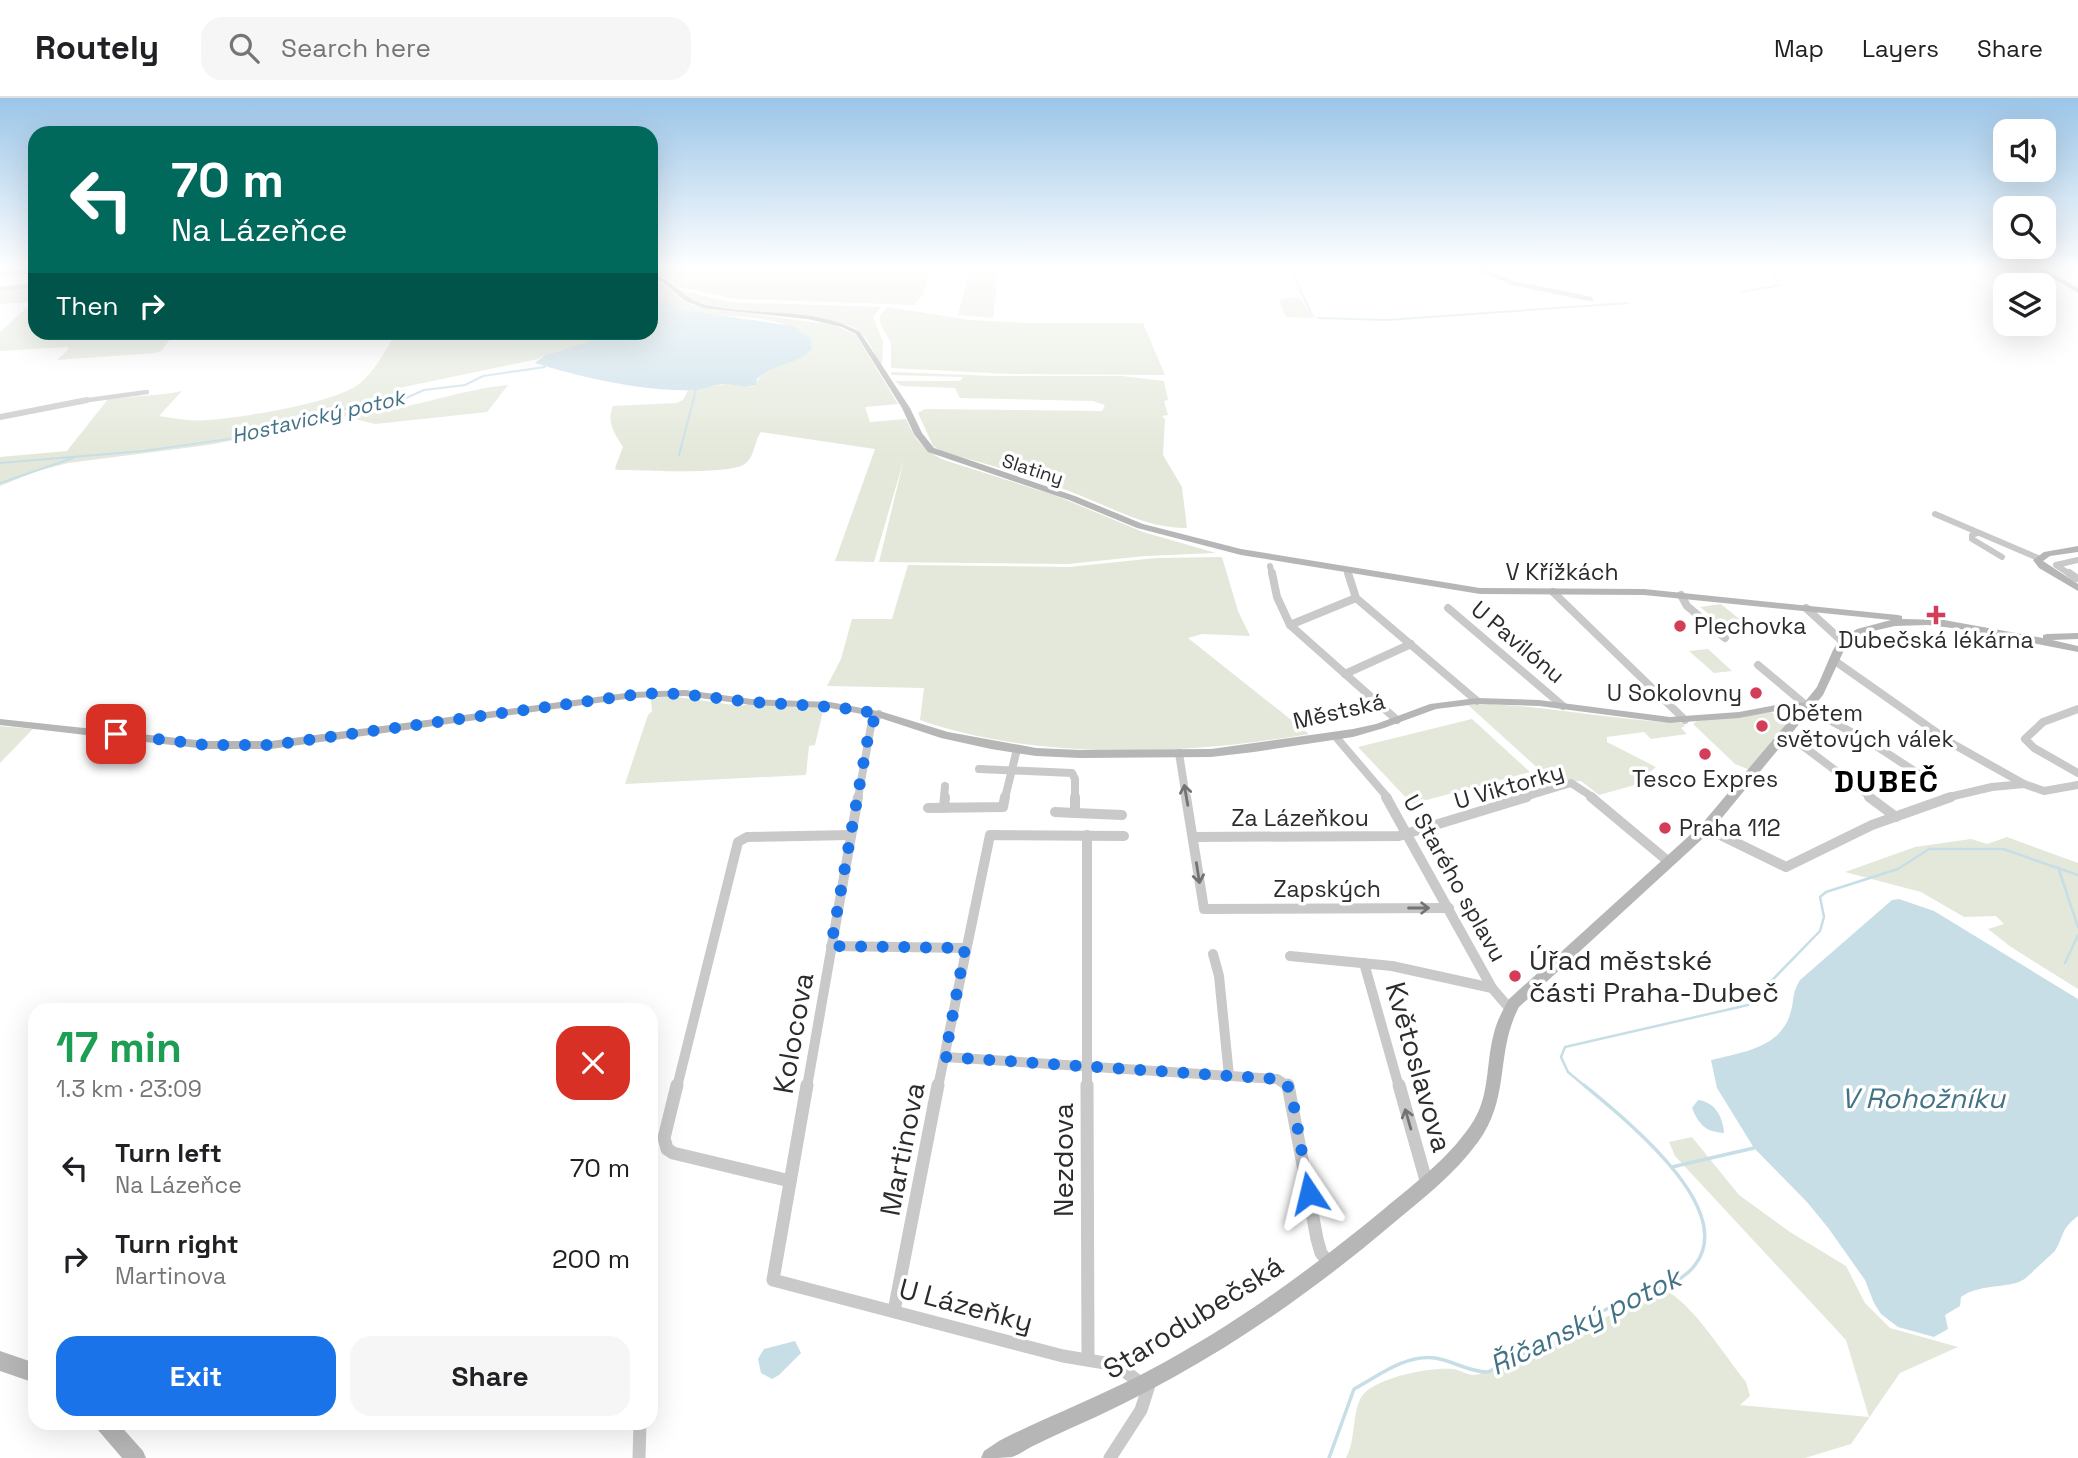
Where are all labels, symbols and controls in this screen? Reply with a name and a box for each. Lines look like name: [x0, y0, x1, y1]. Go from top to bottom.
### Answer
search box: [201, 17, 691, 80]
text: Routely: [35, 27, 159, 69]
icon: search: [225, 29, 263, 67]
text: Search here: [281, 31, 431, 65]
text: Map: [1774, 33, 1824, 64]
text: Layers: [1862, 33, 1939, 64]
text: Share: [1977, 33, 2043, 64]
map controls: [1993, 119, 2056, 336]
button: sound: [1993, 119, 2056, 182]
text: 70 m: [171, 149, 284, 211]
icon: left: [56, 154, 147, 245]
button: search: [1993, 196, 2056, 259]
text: Na Lázeňce: [171, 210, 347, 250]
button: layers: [1993, 273, 2056, 336]
icon: right: [133, 287, 171, 325]
text: Then: [56, 289, 119, 323]
water label: Hostavický potok: [229, 383, 410, 450]
street label: Slatiny: [999, 448, 1067, 491]
street label: V Křížkách: [1505, 557, 1619, 587]
street label: U Pavilónu: [1465, 594, 1571, 690]
marker: Dubečská lékárna: [1928, 607, 1944, 623]
place label: Plechovka: [1694, 611, 1806, 641]
marker: Plechovka: [1672, 618, 1688, 634]
place label: Dubečská lékárna: [1838, 625, 2034, 655]
place label: U Sokolovny: [1607, 678, 1742, 708]
marker: U Sokolovny: [1748, 685, 1764, 701]
street label: Městská: [1290, 686, 1388, 736]
place label: Obětem světových válek: [1776, 698, 1954, 754]
pin: [86, 704, 146, 764]
icon: arrive: [97, 715, 135, 753]
marker: Obětem světových válek: [1754, 718, 1770, 734]
marker: Tesco Expres: [1697, 746, 1713, 762]
street label: U Viktorky: [1451, 756, 1567, 816]
district label: DUBEČ: [1834, 762, 1940, 801]
place label: Tesco Expres: [1632, 764, 1778, 794]
one-way arrow: [1179, 784, 1192, 807]
street label: U Starého splavu: [1397, 789, 1513, 967]
street label: Za Lázeňkou: [1231, 803, 1369, 833]
place label: Praha 112: [1679, 813, 1781, 843]
marker: Praha 112: [1657, 820, 1673, 836]
one-way arrow: [1192, 861, 1205, 884]
street label: Zapských: [1273, 874, 1381, 904]
one-way arrow: [1407, 901, 1430, 915]
place label: Úřad městské části Praha-Dubeč: [1529, 942, 1779, 1010]
marker: Úřad městské části Praha-Dubeč: [1507, 968, 1523, 984]
street label: Kolocova: [765, 970, 821, 1096]
street label: Květoslavova: [1378, 978, 1460, 1156]
text: 17 min: [56, 1021, 182, 1074]
button: close: [556, 1026, 630, 1100]
text: 1.3 km · 23:09: [56, 1074, 202, 1104]
street label: Martinova: [871, 1079, 933, 1219]
water label: V Rohožníku: [1841, 1080, 2007, 1116]
street label: Nezdova: [1045, 1103, 1081, 1217]
one-way arrow: [1401, 1108, 1414, 1130]
text: Turn left: [115, 1136, 222, 1170]
icon: left: [56, 1149, 94, 1187]
text: 70 m: [570, 1151, 630, 1185]
position arrow: [1272, 1156, 1346, 1230]
text: Na Lázeňce: [115, 1170, 242, 1200]
text: Turn right: [115, 1227, 239, 1261]
icon: right: [56, 1240, 94, 1278]
text: 200 m: [552, 1242, 630, 1276]
street label: Starodubečská: [1096, 1247, 1290, 1387]
water label: Říčanský potok: [1484, 1258, 1689, 1383]
text: Martinova: [115, 1261, 226, 1291]
street label: U Lázeňky: [895, 1270, 1037, 1340]
button: Exit: [56, 1336, 336, 1416]
button: Share: [350, 1336, 630, 1416]

